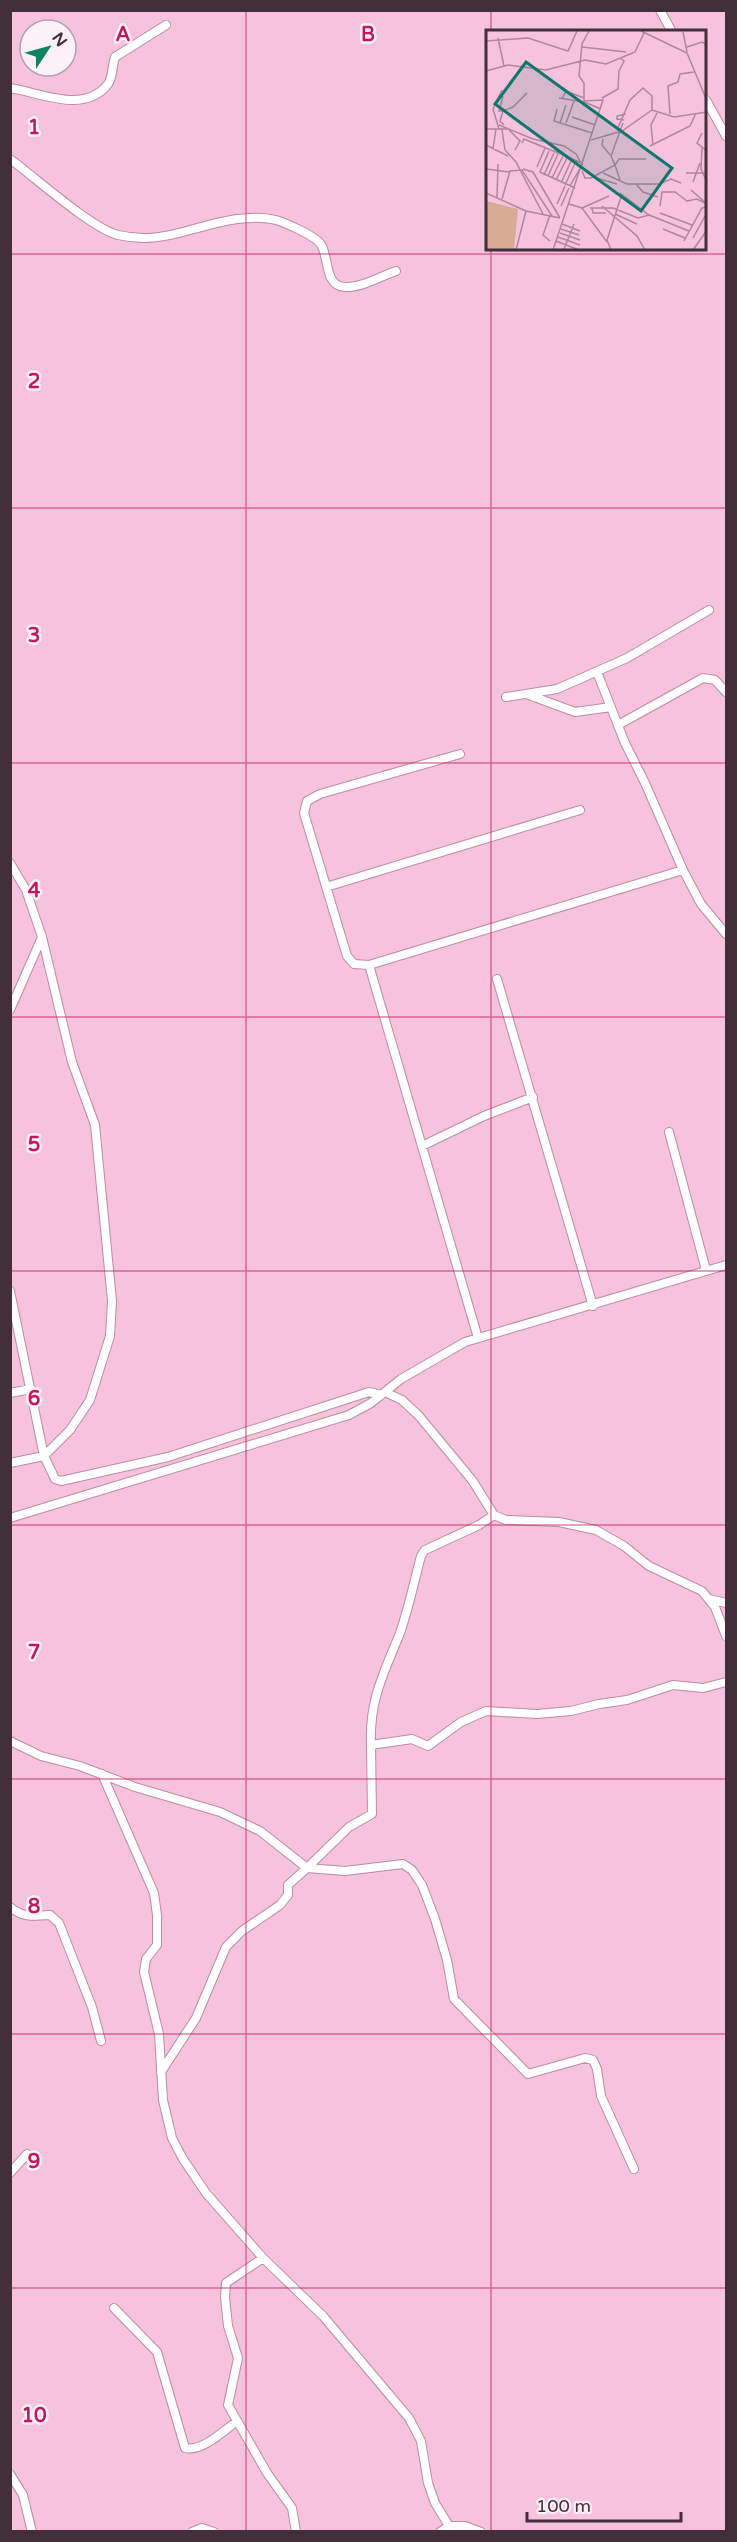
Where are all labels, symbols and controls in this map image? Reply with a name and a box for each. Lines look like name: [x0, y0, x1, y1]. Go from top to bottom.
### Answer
north arrow: [18, 18, 78, 78]
text: A: [116, 23, 131, 47]
text: B: [361, 23, 375, 47]
text: N: [47, 29, 71, 51]
inset map: [486, 30, 707, 250]
text: 1: [28, 116, 40, 140]
text: 2: [28, 370, 40, 394]
text: 3: [28, 624, 40, 648]
text: 4: [28, 879, 41, 903]
text: 5: [28, 1133, 40, 1157]
text: 6: [28, 1387, 40, 1411]
text: 7: [28, 1641, 40, 1665]
text: 8: [28, 1895, 40, 1919]
text: 9: [28, 2150, 40, 2174]
text: 10: [21, 2404, 47, 2428]
scale bar: [527, 2485, 682, 2523]
text: 100 m: [536, 2495, 591, 2517]

